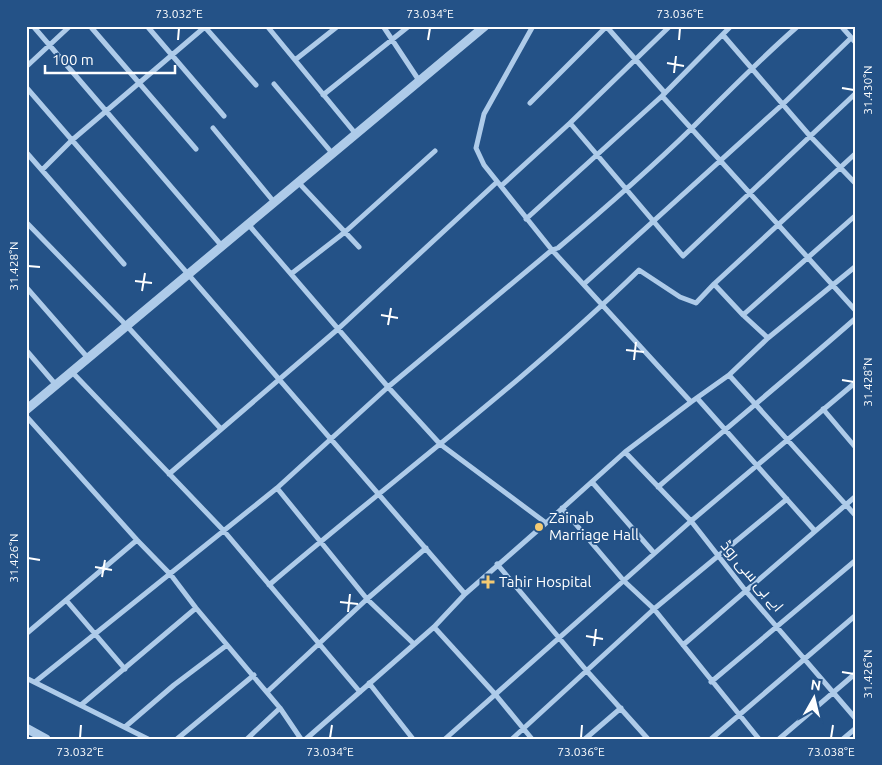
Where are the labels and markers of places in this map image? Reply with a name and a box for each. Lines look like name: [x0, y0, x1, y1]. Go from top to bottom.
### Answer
place label: Zainab Marriage Hall: [549, 509, 639, 543]
marker: Zainab Marriage Hall: [533, 521, 545, 533]
place label: Tahir Hospital: [499, 573, 592, 590]
marker: Tahir Hospital: [481, 575, 495, 589]

